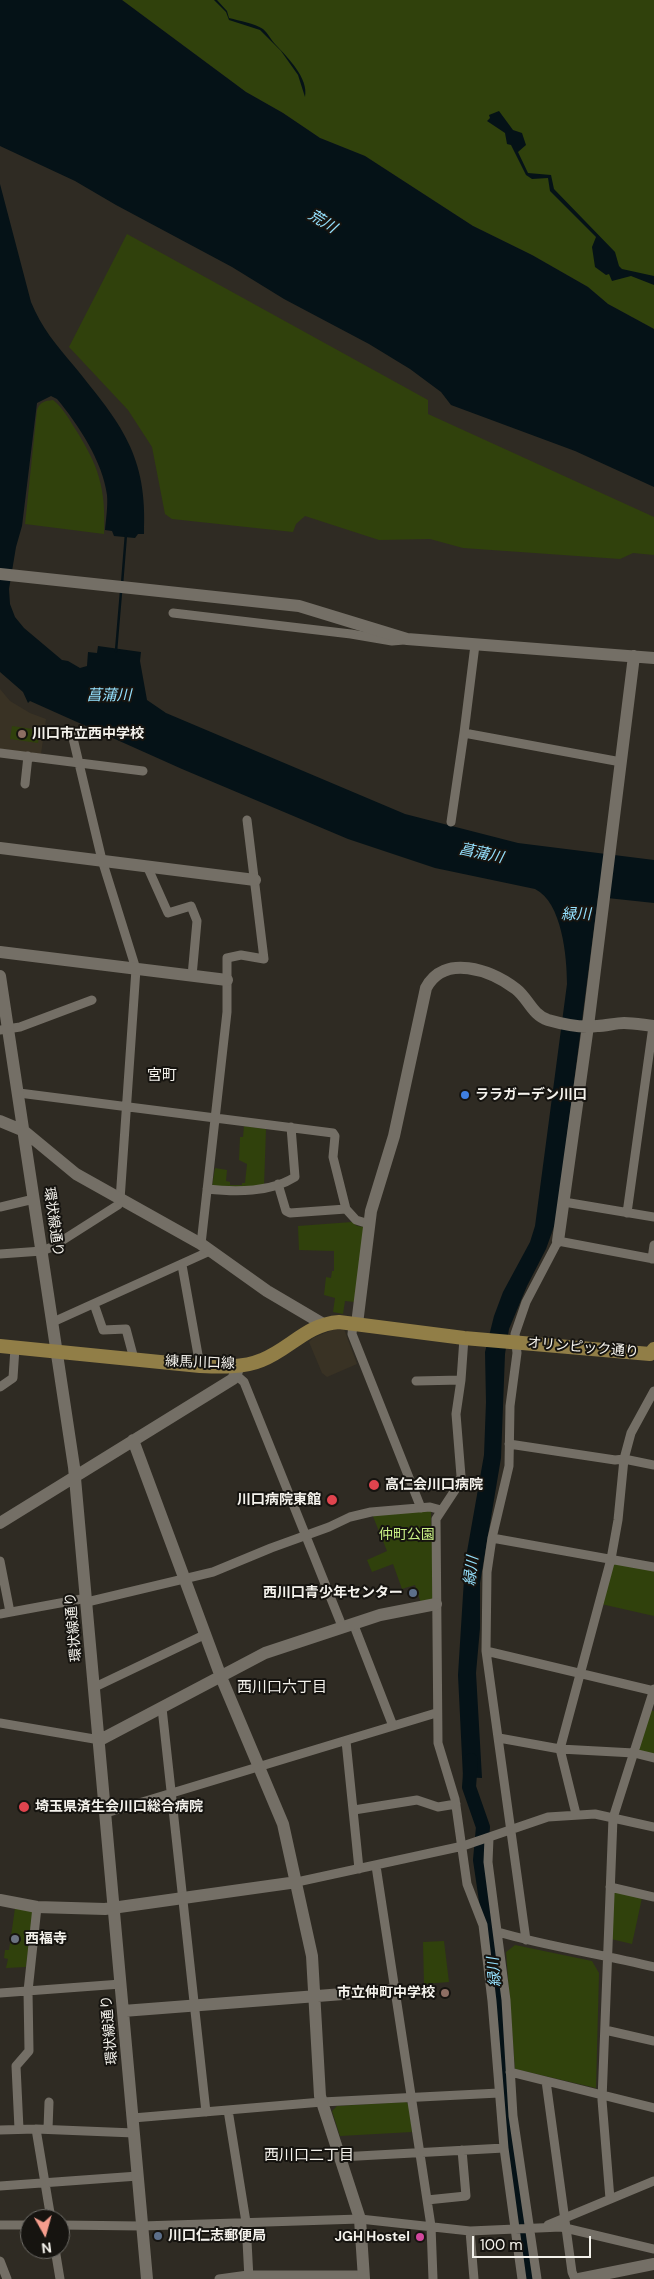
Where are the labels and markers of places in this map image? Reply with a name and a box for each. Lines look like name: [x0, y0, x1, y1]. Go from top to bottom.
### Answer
place label: 川口市立西中学校: [32, 726, 144, 742]
marker: 川口市立西中学校: [16, 728, 28, 740]
place label: ララガーデン川口: [475, 1087, 587, 1103]
marker: ララガーデン川口: [459, 1089, 471, 1101]
place label: 高仁会川口病院: [385, 1477, 483, 1493]
marker: 高仁会川口病院: [367, 1478, 381, 1492]
place label: 川口病院東館: [237, 1492, 321, 1508]
marker: 川口病院東館: [325, 1493, 339, 1507]
place label: 西川口青少年センター: [263, 1585, 403, 1601]
marker: 西川口青少年センター: [407, 1587, 419, 1599]
place label: 埼玉県済生会川口総合病院: [35, 1799, 203, 1815]
marker: 埼玉県済生会川口総合病院: [17, 1800, 31, 1814]
place label: 西福寺: [25, 1931, 67, 1947]
marker: 西福寺: [9, 1933, 21, 1945]
place label: 市立仲町中学校: [337, 1985, 435, 2001]
marker: 市立仲町中学校: [439, 1987, 451, 1999]
place label: 川口仁志郵便局: [168, 2228, 266, 2244]
place label: JGH Hostel: [334, 2229, 410, 2245]
marker: 川口仁志郵便局: [152, 2230, 164, 2242]
marker: JGH Hostel: [414, 2231, 426, 2243]

